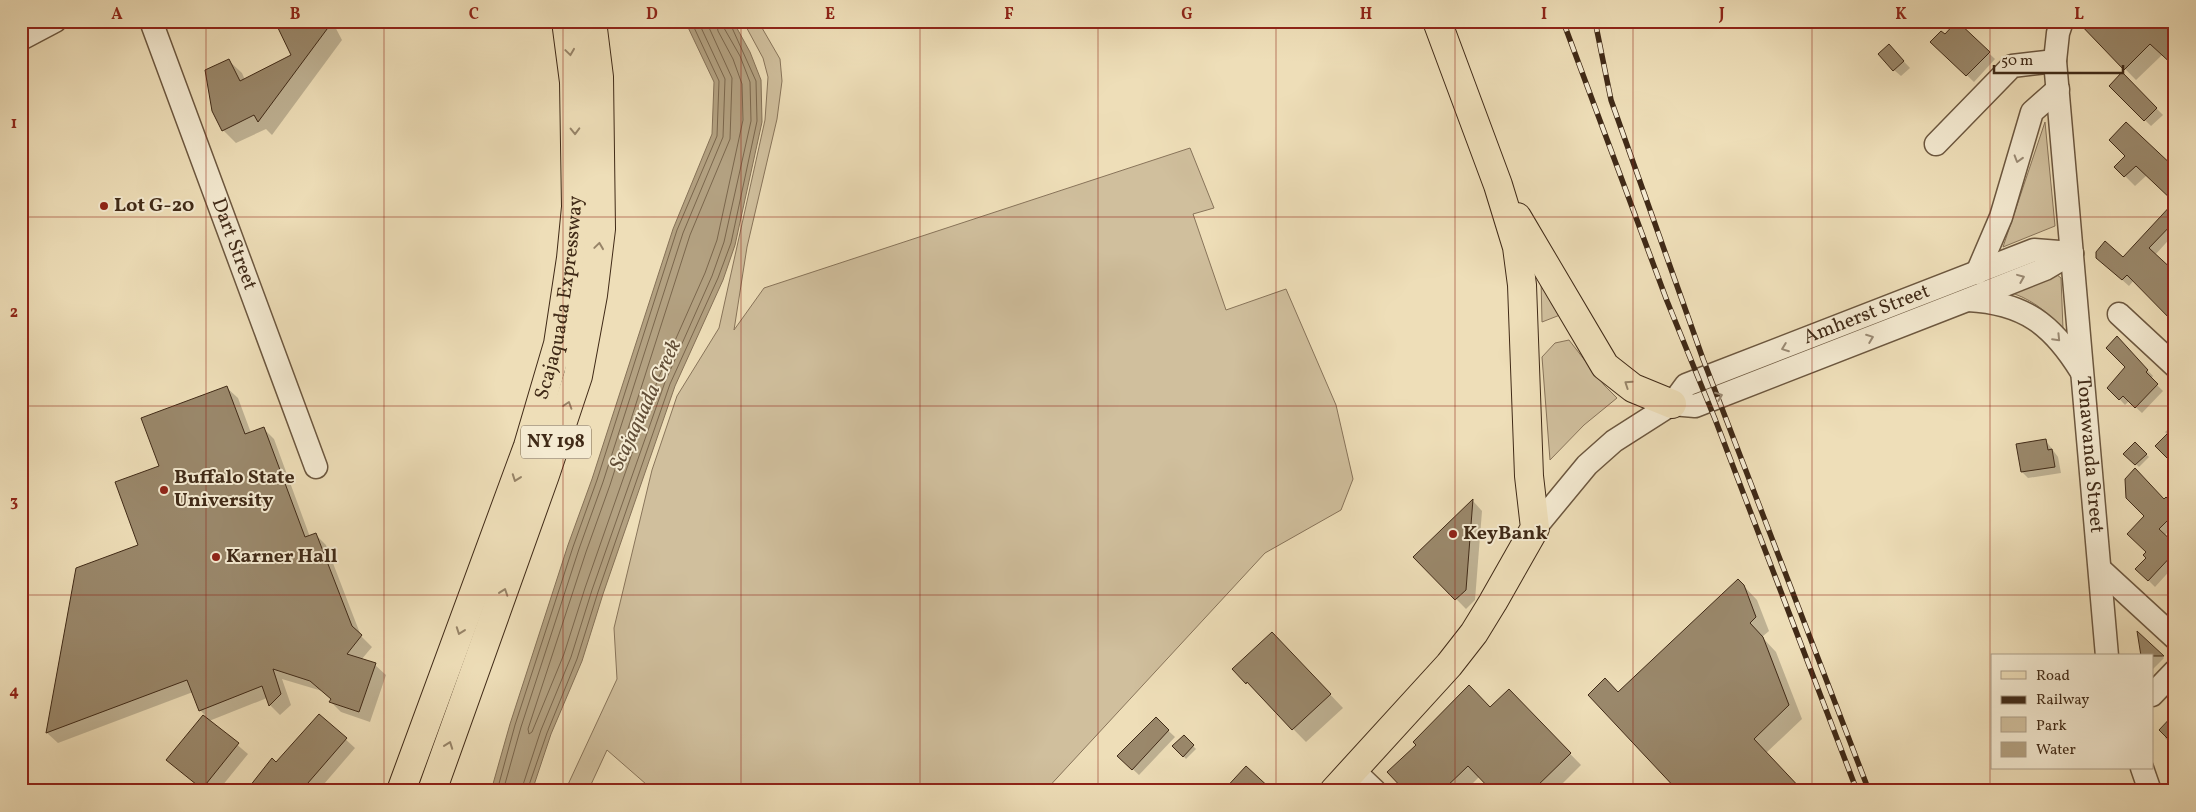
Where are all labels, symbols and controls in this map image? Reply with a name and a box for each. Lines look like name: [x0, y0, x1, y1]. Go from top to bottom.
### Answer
text: A: [111, 4, 123, 26]
text: B: [290, 4, 301, 26]
text: C: [469, 4, 479, 26]
text: D: [646, 4, 658, 26]
text: E: [825, 4, 835, 26]
text: F: [1004, 4, 1014, 26]
text: G: [1181, 4, 1193, 26]
text: H: [1360, 4, 1372, 26]
text: I: [1541, 4, 1547, 26]
text: J: [1718, 4, 1725, 26]
text: K: [1895, 4, 1907, 26]
text: L: [2074, 4, 2084, 26]
scale bar: [1994, 42, 2122, 74]
one-way arrow: [564, 48, 575, 56]
text: 50 m: [2001, 51, 2033, 72]
text: 1: [11, 113, 17, 135]
one-way arrow: [570, 128, 580, 135]
one-way arrow: [2013, 154, 2023, 162]
place label: Lot G-20: [114, 192, 194, 220]
street label: Dart Street: [204, 194, 263, 294]
street label: Scajaquada Expressway: [528, 195, 590, 403]
marker: Lot G-20: [98, 200, 110, 212]
one-way arrow: [593, 242, 604, 250]
one-way arrow: [2017, 274, 2025, 284]
street label: Amherst Street: [1799, 278, 1934, 352]
text: 2: [10, 302, 18, 324]
one-way arrow: [2051, 332, 2060, 341]
water label: Scajaquada Creek: [603, 334, 689, 475]
one-way arrow: [1866, 334, 1874, 344]
one-way arrow: [1781, 342, 1789, 352]
street label: Tonawanda Street: [2069, 375, 2110, 534]
one-way arrow: [1624, 381, 1633, 390]
one-way arrow: [1714, 392, 1723, 402]
one-way arrow: [562, 402, 572, 410]
road number: NY 198: [521, 426, 591, 458]
place label: Buffalo State University: [174, 464, 295, 515]
one-way arrow: [512, 473, 522, 482]
marker: Buffalo State University: [158, 484, 170, 496]
text: 3: [10, 491, 18, 513]
place label: KeyBank: [1463, 520, 1548, 548]
marker: KeyBank: [1447, 528, 1459, 540]
place label: Karner Hall: [226, 543, 338, 571]
marker: Karner Hall: [210, 551, 222, 563]
one-way arrow: [498, 588, 508, 597]
one-way arrow: [456, 626, 466, 635]
legend: [1991, 654, 2154, 770]
text: Road: [2036, 666, 2070, 687]
text: 4: [9, 681, 19, 703]
text: Railway: [2036, 690, 2089, 711]
text: Park: [2036, 716, 2067, 737]
text: Water: [2036, 740, 2076, 761]
one-way arrow: [443, 741, 453, 750]

